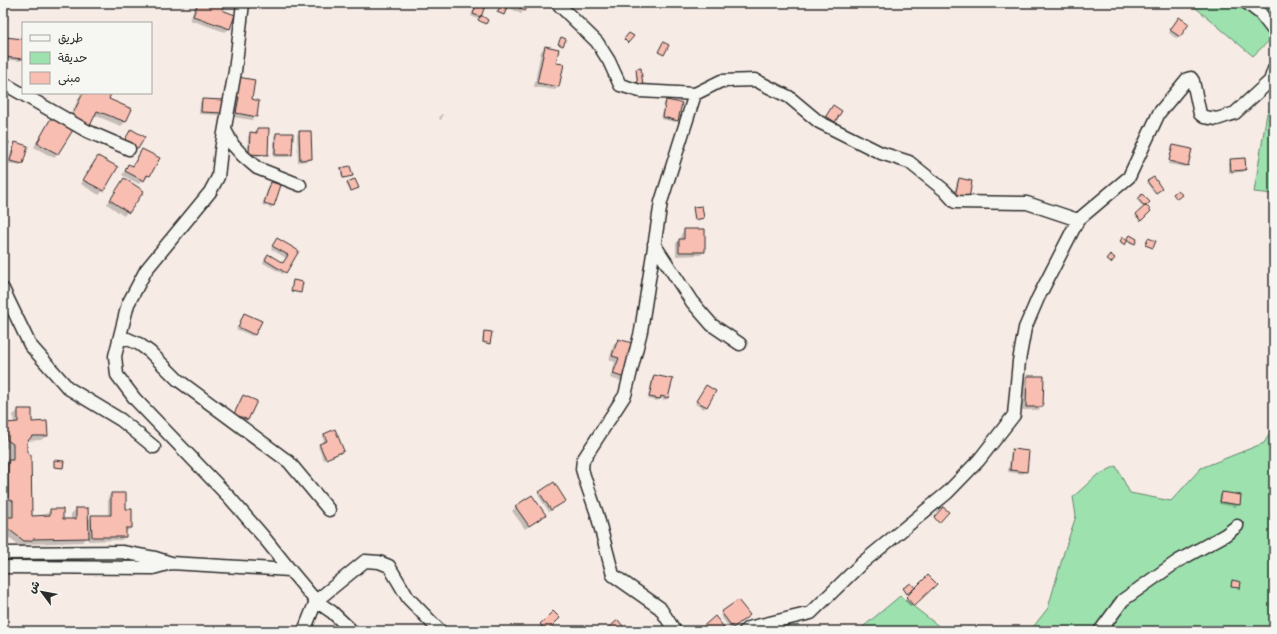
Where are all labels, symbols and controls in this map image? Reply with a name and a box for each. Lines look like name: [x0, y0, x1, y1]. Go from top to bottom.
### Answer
legend: [22, 22, 152, 94]
text: طريق: [58, 31, 83, 45]
text: حديقة: [58, 51, 87, 65]
text: مبنى: [58, 71, 81, 86]
north arrow: [22, 572, 62, 612]
text: ش: [25, 578, 43, 596]

